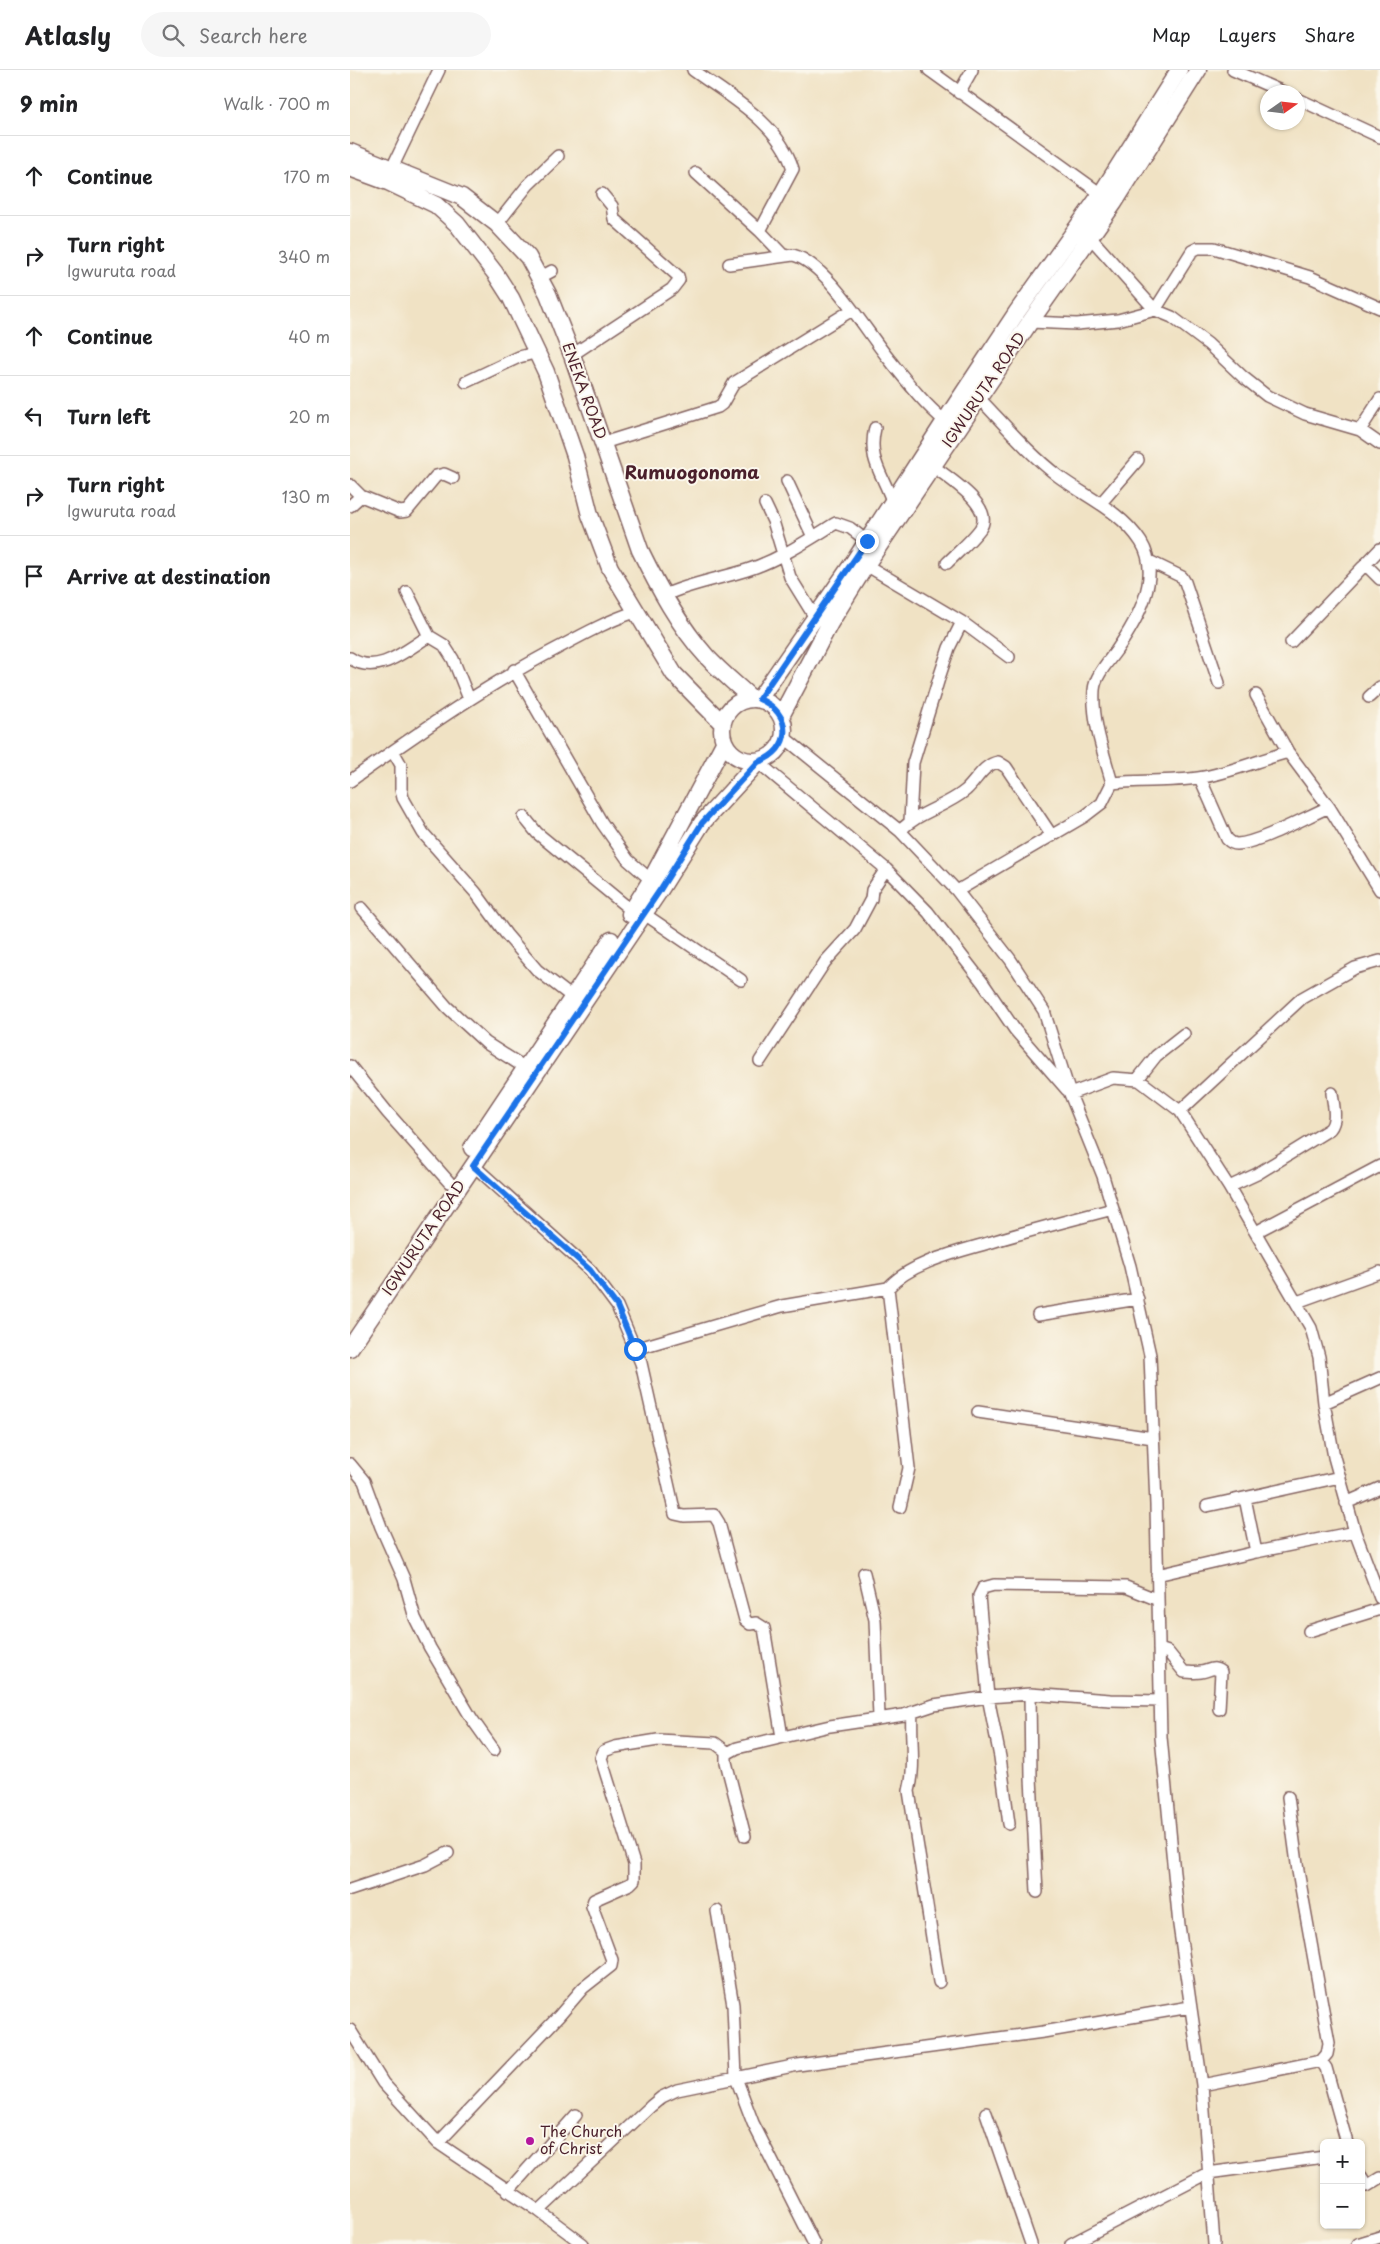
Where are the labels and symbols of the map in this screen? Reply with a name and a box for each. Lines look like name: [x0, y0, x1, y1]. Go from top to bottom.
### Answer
north arrow: [1260, 85, 1305, 130]
street label: IGWURUTA ROAD: [935, 327, 1030, 452]
street label: ENEKA ROAD: [557, 339, 614, 442]
district label: Rumuogonoma: [625, 458, 759, 485]
route end: [856, 530, 879, 553]
street label: IGWURUTA ROAD: [375, 1175, 470, 1300]
route start: [624, 1338, 647, 1361]
place label: The Church of Christ: [540, 2119, 622, 2159]
marker: The Church of Christ: [524, 2135, 536, 2147]

